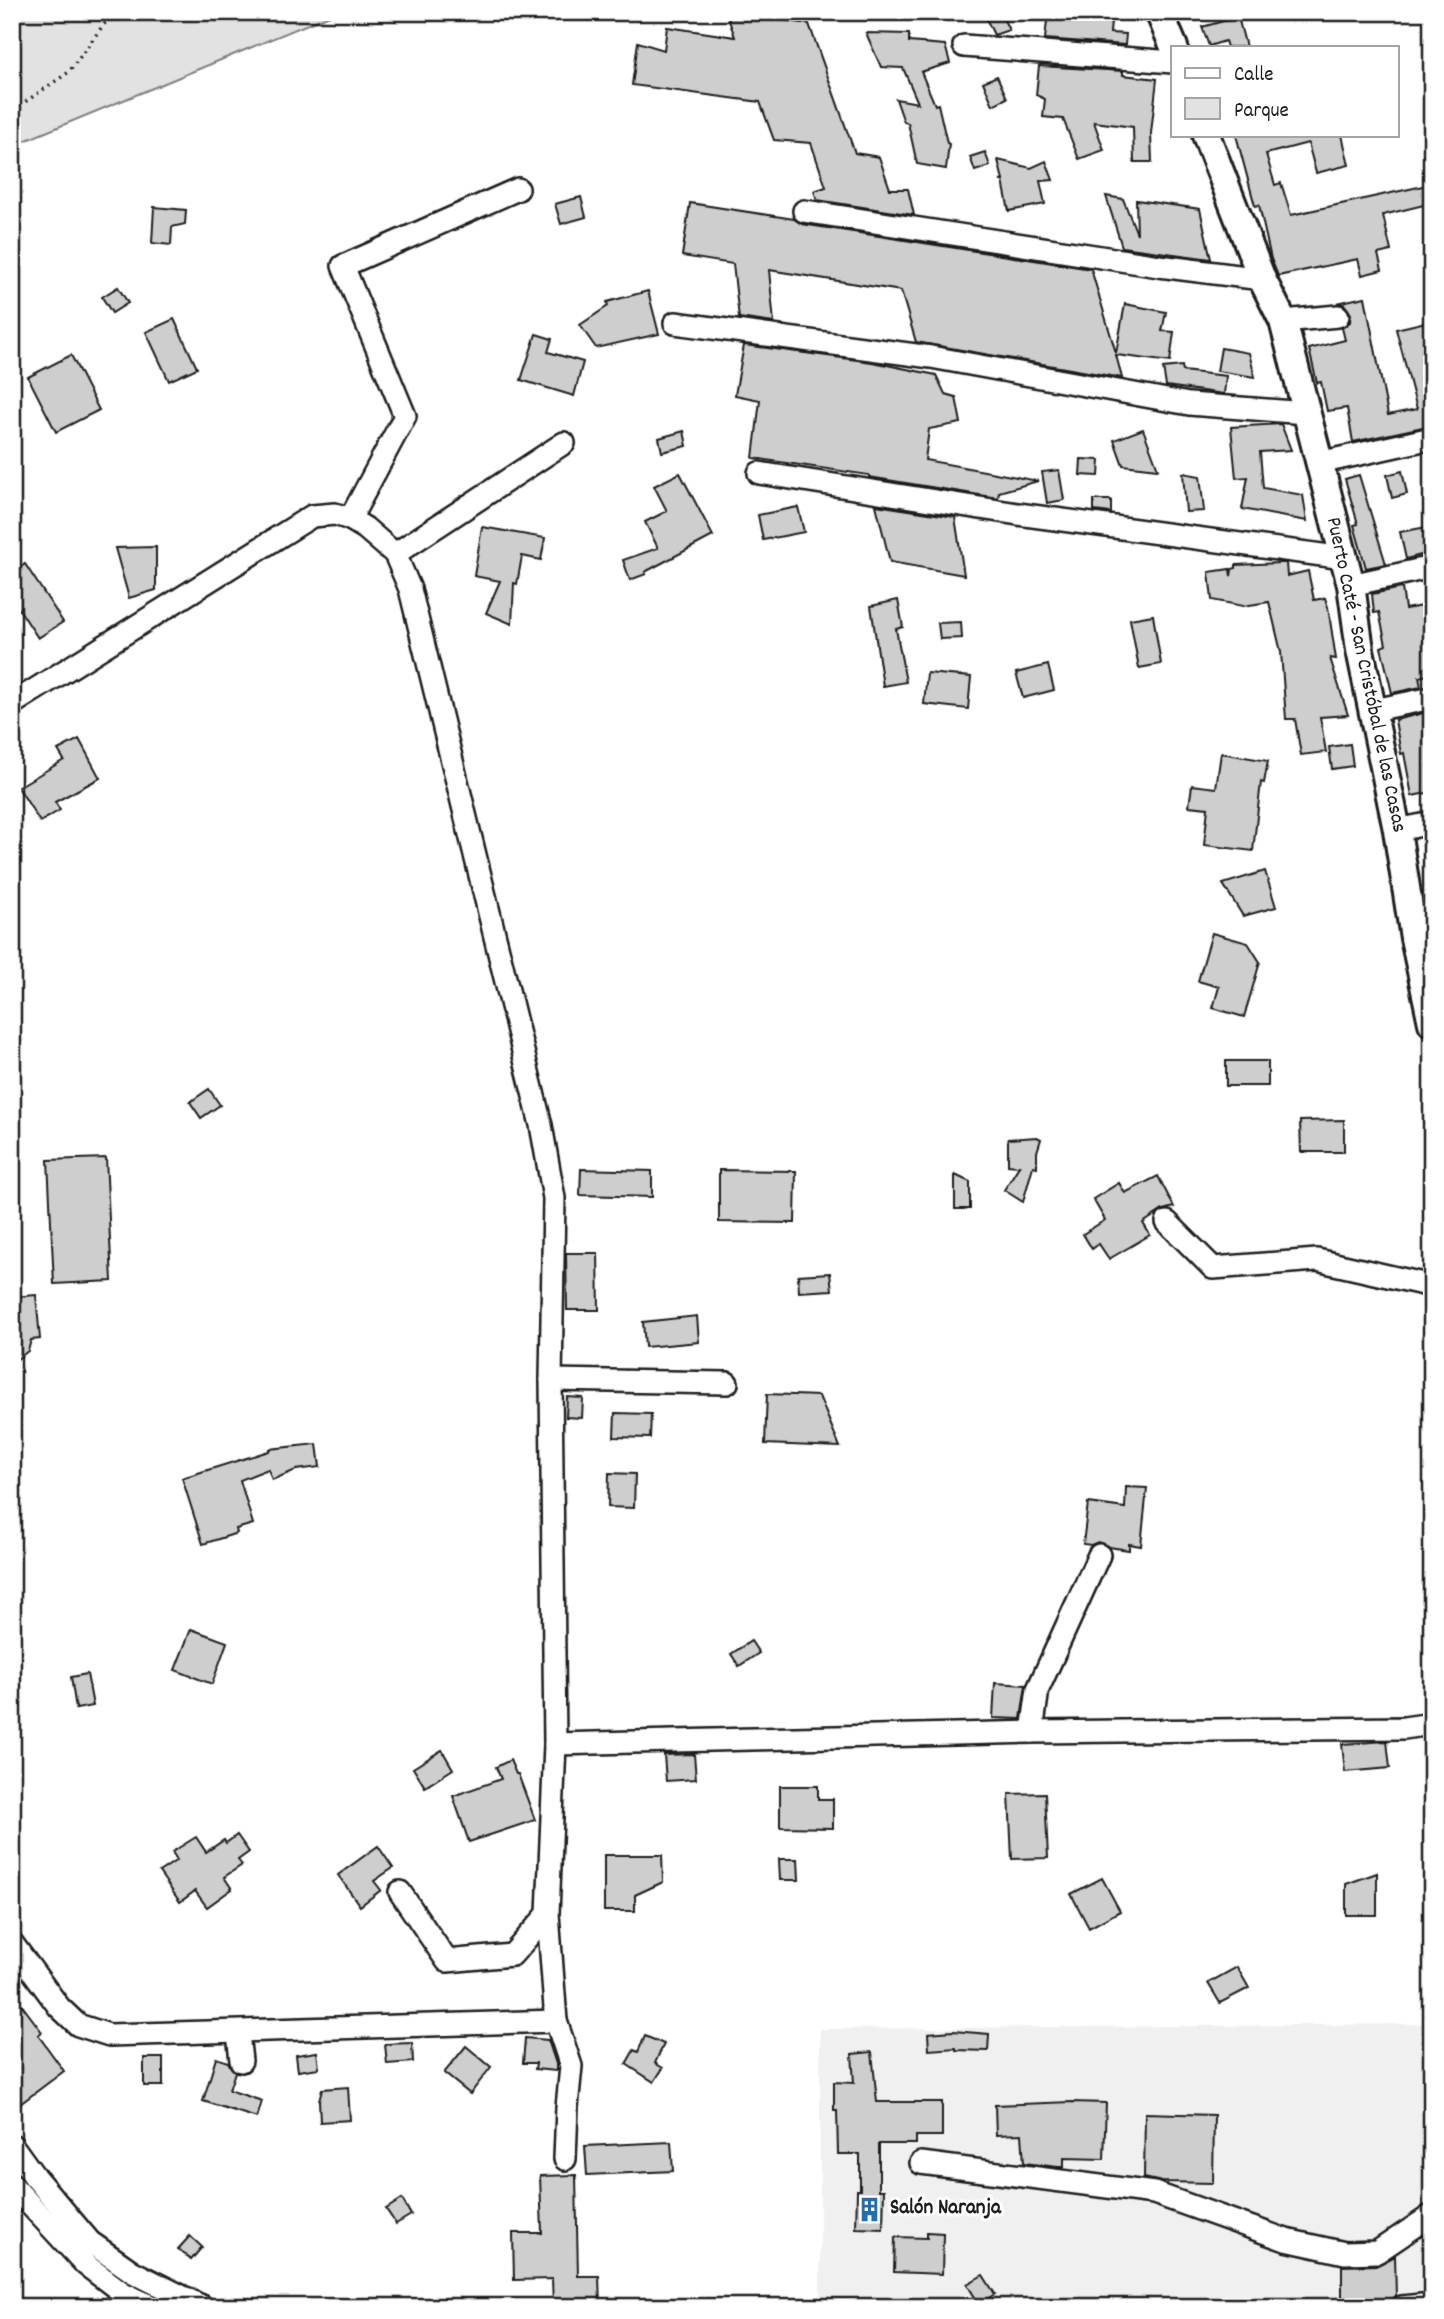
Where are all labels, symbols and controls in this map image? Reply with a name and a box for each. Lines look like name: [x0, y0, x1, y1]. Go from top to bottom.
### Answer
legend: [1171, 46, 1398, 136]
text: Calle: [1234, 61, 1273, 91]
text: Parque: [1234, 97, 1289, 127]
street label: Puerto Caté - San Cristóbal de las Casas: [1317, 514, 1413, 836]
place label: Salón Naranja: [890, 2194, 1002, 2224]
building icon: Salón Naranja: [856, 2195, 884, 2223]

